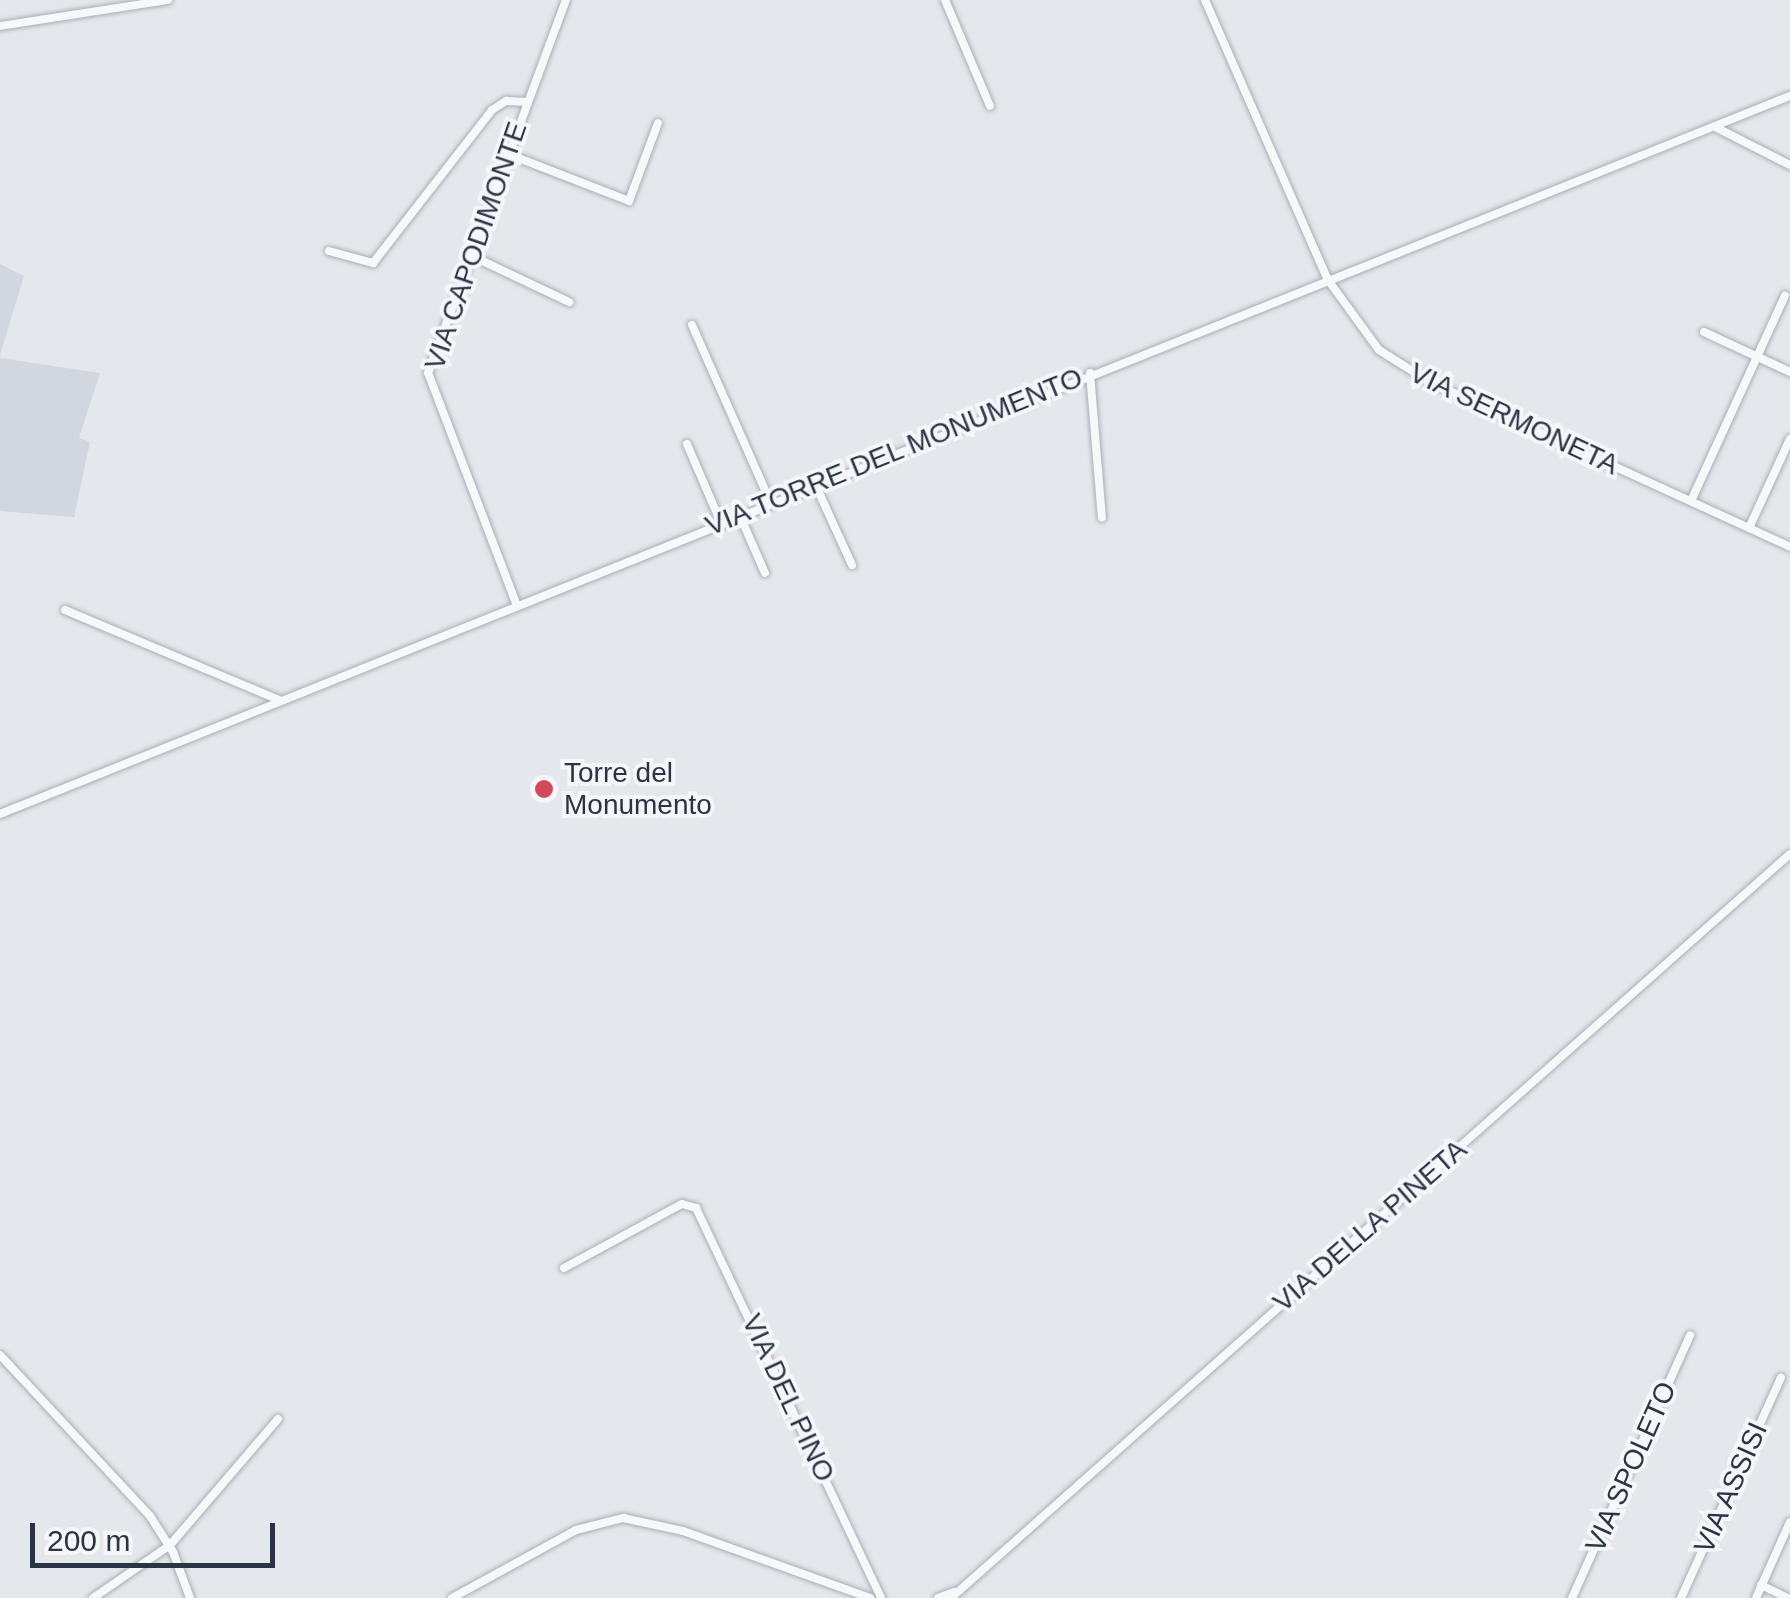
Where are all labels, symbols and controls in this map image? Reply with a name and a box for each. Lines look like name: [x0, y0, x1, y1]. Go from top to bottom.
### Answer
street label: VIA CAPODIMONTE: [418, 117, 534, 375]
street label: VIA SERMONETA: [1403, 356, 1625, 482]
street label: VIA TORRE DEL MONUMENTO: [699, 360, 1089, 544]
place label: Torre del Monumento: [564, 756, 712, 822]
marker: Torre del Monumento: [533, 778, 555, 800]
street label: VIA DELLA PINETA: [1265, 1132, 1475, 1320]
street label: VIA DEL PINO: [734, 1308, 842, 1488]
street label: VIA SPOLETO: [1578, 1376, 1684, 1558]
street label: VIA ASSISI: [1687, 1416, 1775, 1560]
scale bar: [35, 1503, 280, 1565]
text: 200 m: [47, 1524, 130, 1557]

